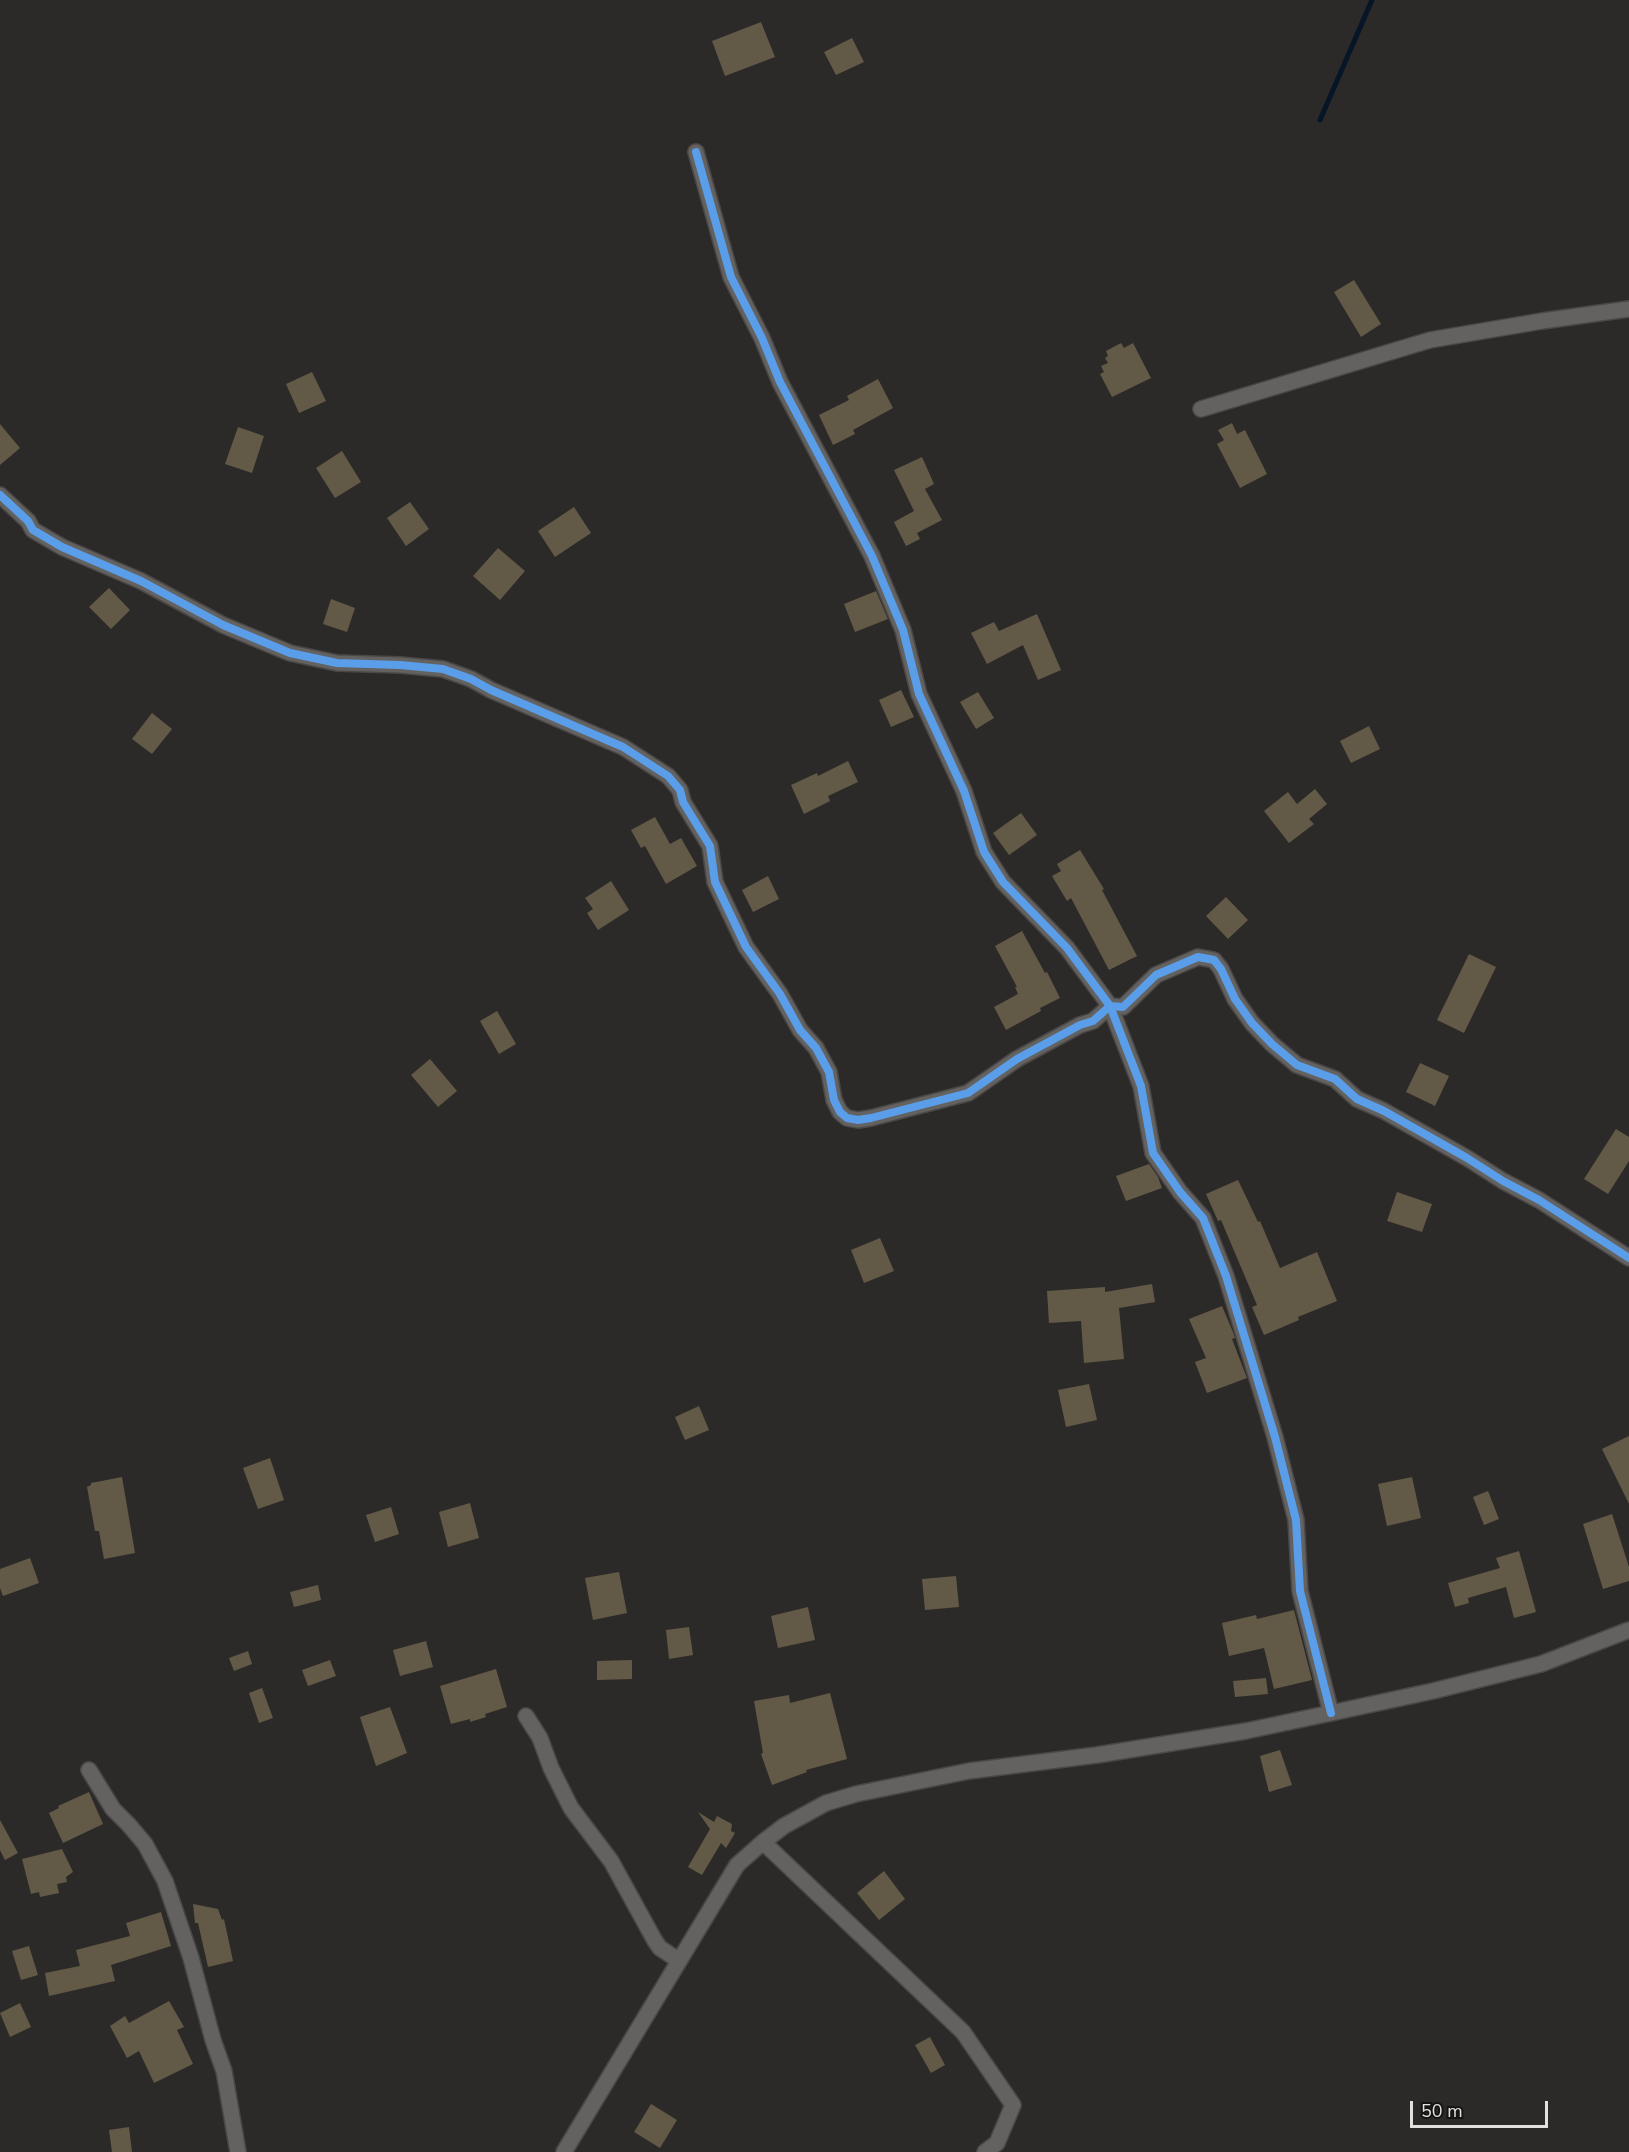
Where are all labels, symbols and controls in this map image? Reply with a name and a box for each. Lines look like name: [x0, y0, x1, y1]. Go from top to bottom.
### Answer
scale bar: [1413, 2089, 1551, 2127]
text: 50 m: [1421, 2099, 1463, 2123]

